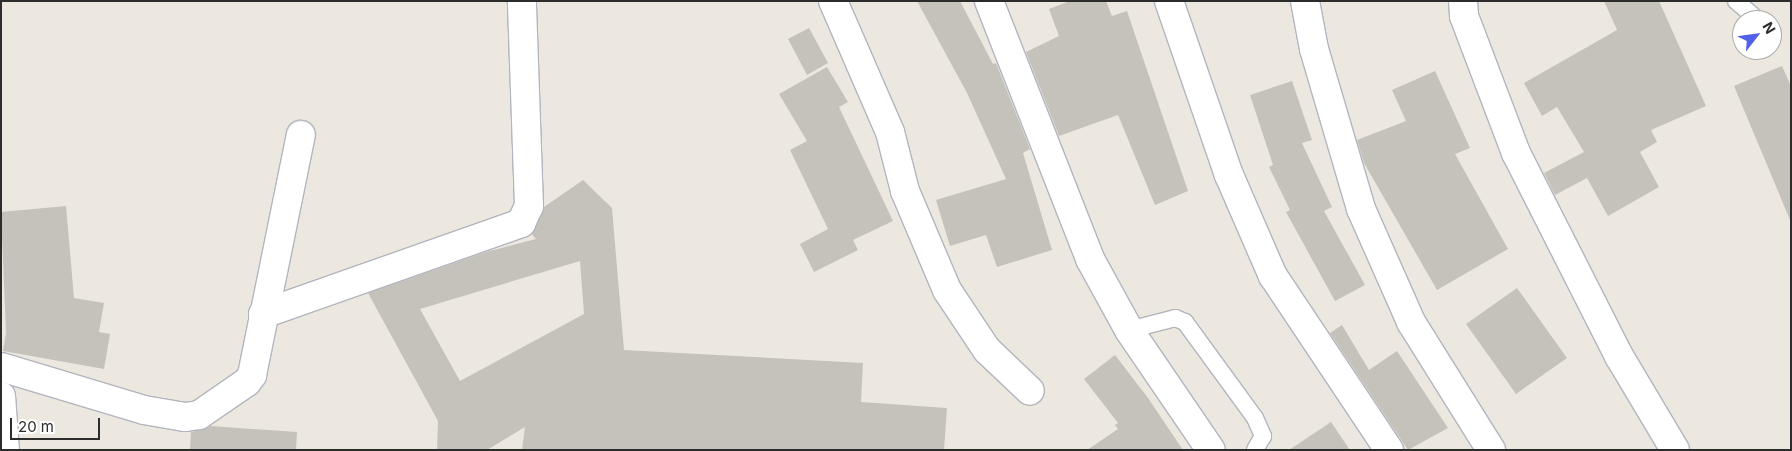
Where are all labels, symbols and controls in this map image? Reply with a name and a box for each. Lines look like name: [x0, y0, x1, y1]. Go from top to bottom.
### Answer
north arrow: [1732, 10, 1782, 60]
text: N: [1760, 19, 1780, 37]
scale bar: [12, 408, 102, 440]
text: 20 m: [18, 417, 54, 436]

